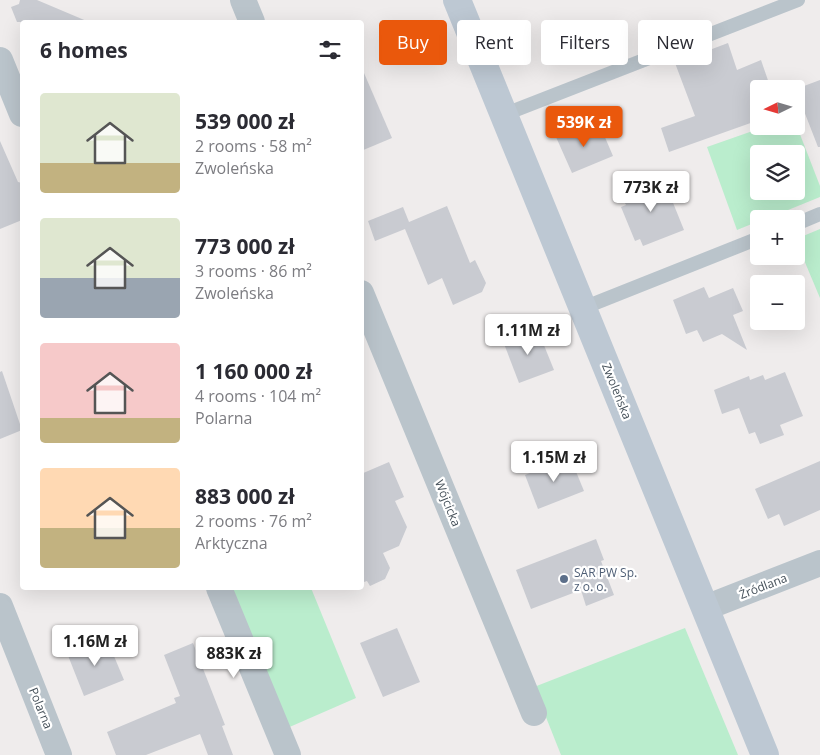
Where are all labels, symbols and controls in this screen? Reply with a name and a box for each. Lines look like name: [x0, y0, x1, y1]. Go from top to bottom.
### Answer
chip: Buy: [379, 20, 447, 65]
chip: Rent: [457, 20, 531, 65]
chip: Filters: [541, 20, 628, 65]
chip: New: [638, 20, 712, 65]
text: 6 homes: [40, 36, 128, 64]
icon: filters: [316, 36, 344, 64]
north arrow: [750, 80, 805, 135]
map controls: [750, 80, 805, 330]
pin: 539K zł: [538, 106, 630, 148]
text: 539 000 zł: [195, 107, 295, 135]
text: 539K zł: [557, 111, 611, 133]
icon: home: [80, 113, 140, 173]
text: 2 rooms · 58 m²: [195, 135, 312, 157]
button: layers: [750, 145, 805, 200]
text: Zwoleńska: [195, 157, 274, 179]
pin: 773K zł: [605, 170, 697, 213]
text: 773K zł: [624, 176, 678, 198]
button: +: [750, 210, 805, 265]
text: 773 000 zł: [195, 232, 295, 260]
icon: home: [80, 238, 140, 298]
text: 3 rooms · 86 m²: [195, 260, 312, 282]
button: −: [750, 275, 805, 330]
text: Zwoleńska: [195, 282, 274, 304]
pin: 1.11M zł: [476, 314, 580, 356]
text: 1.11M zł: [496, 319, 560, 341]
text: 1 160 000 zł: [195, 357, 312, 385]
street label: Zwoleńska: [598, 360, 636, 422]
icon: home: [80, 363, 140, 423]
text: 4 rooms · 104 m²: [195, 385, 321, 407]
text: Polarna: [195, 407, 252, 429]
pin: 1.15M zł: [502, 440, 606, 483]
text: 1.15M zł: [522, 446, 586, 468]
street label: Wójcicka: [431, 477, 465, 529]
text: 883 000 zł: [195, 482, 295, 510]
icon: home: [80, 488, 140, 548]
text: 2 rooms · 76 m²: [195, 510, 312, 532]
text: Arktyczna: [195, 532, 268, 554]
place label: SAR PW Sp. z o. o.: [574, 564, 637, 595]
street label: Źródlana: [737, 569, 789, 603]
marker: SAR PW Sp. z o. o.: [558, 573, 570, 585]
pin: 1.16M zł: [43, 624, 147, 667]
text: 1.16M zł: [63, 630, 127, 652]
pin: 883K zł: [188, 636, 280, 679]
text: 883K zł: [207, 642, 261, 664]
street label: Polarna: [25, 685, 57, 731]

